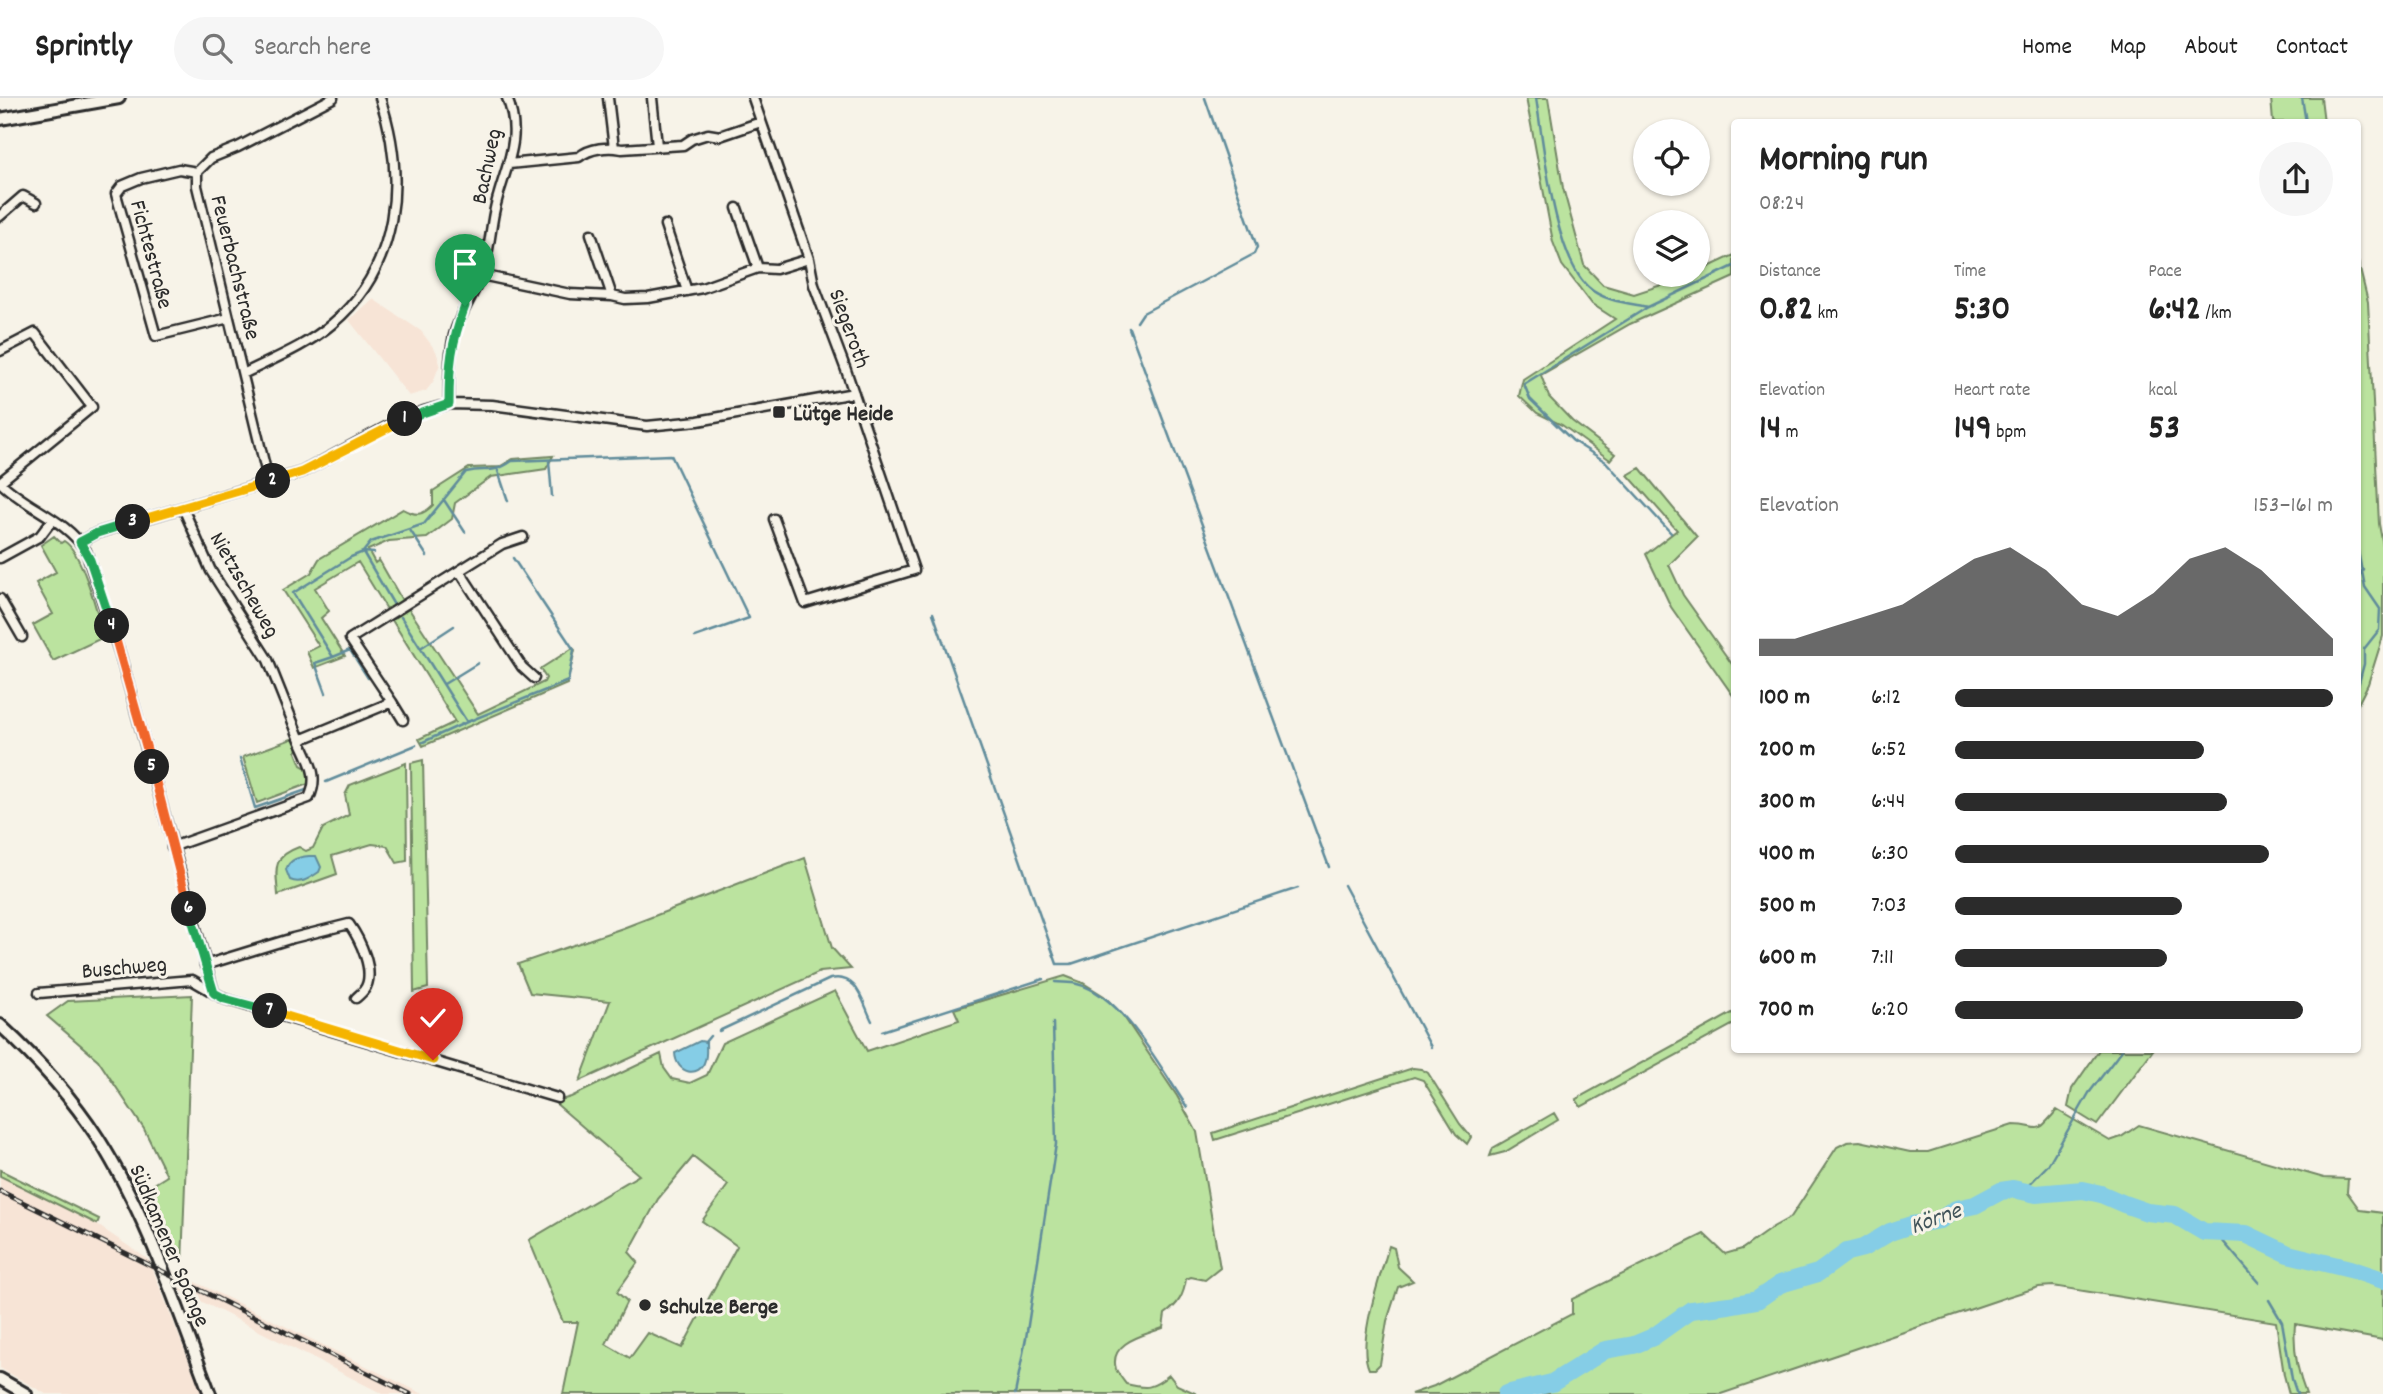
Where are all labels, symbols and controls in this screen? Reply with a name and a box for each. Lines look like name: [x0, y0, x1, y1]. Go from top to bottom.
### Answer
search box: [174, 17, 664, 80]
text: Sprintly: [35, 25, 132, 72]
icon: search: [198, 29, 236, 67]
text: Search here: [254, 30, 371, 67]
text: Home: [2022, 31, 2072, 65]
text: Map: [2110, 31, 2146, 65]
text: About: [2184, 31, 2238, 65]
text: Contact: [2276, 31, 2348, 65]
map controls: [1633, 119, 1710, 287]
button: locate: [1633, 119, 1710, 196]
street label: Bachweg: [464, 126, 513, 208]
text: Morning run: [1759, 134, 1928, 189]
button: share: [2259, 142, 2333, 216]
text: 08:24: [1759, 188, 1804, 221]
street label: Feuerbachstraße: [200, 192, 268, 344]
street label: Fichtestraße: [119, 197, 180, 313]
button: layers: [1633, 210, 1710, 287]
pin: [435, 234, 495, 306]
icon: arrive: [446, 245, 484, 283]
text: Distance: [1759, 259, 1821, 286]
text: Time: [1954, 259, 1986, 286]
text: Pace: [2148, 259, 2182, 286]
street label: Siegeroth: [818, 285, 877, 374]
text: 0.82: [1759, 286, 1813, 336]
text: 5:30: [1954, 286, 2010, 336]
text: 6:42: [2148, 286, 2201, 336]
text: km: [1813, 301, 1838, 328]
text: /km: [2201, 301, 2232, 328]
text: Elevation: [1759, 378, 1825, 405]
text: Heart rate: [1954, 378, 2030, 405]
text: kcal: [2148, 378, 2177, 405]
place label: Lütge Heide: [793, 399, 893, 432]
pin: 1: [388, 402, 422, 436]
marker: Lütge Heide: [771, 404, 787, 420]
text: 1: [402, 405, 407, 432]
text: 14: [1759, 405, 1781, 455]
text: 149: [1954, 405, 1992, 455]
text: 53: [2148, 405, 2180, 455]
text: m: [1781, 420, 1799, 447]
text: bpm: [1992, 420, 2026, 447]
pin: 2: [256, 464, 290, 498]
text: 2: [268, 467, 277, 494]
text: Elevation: [1759, 490, 1839, 523]
text: 153–161 m: [2253, 490, 2333, 523]
pin: 3: [116, 504, 150, 540]
text: 3: [128, 508, 137, 535]
street label: Nietzscheweg: [199, 527, 287, 645]
pin: 4: [94, 608, 130, 644]
text: 4: [108, 612, 115, 639]
text: 100 m: [1759, 682, 1810, 715]
text: 6:12: [1871, 682, 1901, 715]
text: 200 m: [1759, 734, 1815, 767]
text: 6:52: [1871, 734, 1907, 767]
pin: 5: [134, 750, 170, 784]
text: 5: [147, 753, 156, 780]
text: 300 m: [1759, 786, 1815, 819]
text: 6:44: [1871, 786, 1905, 819]
text: 400 m: [1759, 838, 1815, 871]
text: 6:30: [1871, 838, 1909, 871]
text: 500 m: [1759, 890, 1816, 923]
text: 7:03: [1871, 890, 1906, 923]
pin: 6: [172, 892, 206, 926]
text: 6: [184, 895, 193, 922]
text: 600 m: [1759, 942, 1816, 975]
text: 7:11: [1871, 942, 1894, 975]
street label: Buschweg: [80, 949, 168, 990]
pin: [403, 988, 463, 1060]
pin: 7: [252, 993, 288, 1028]
text: 700 m: [1759, 994, 1814, 1027]
text: 6:20: [1871, 994, 1909, 1027]
text: 7: [266, 997, 273, 1024]
icon: check: [414, 999, 452, 1037]
street label: Südkamener Spange: [119, 1160, 217, 1333]
water label: Körne: [1906, 1194, 1968, 1245]
place label: Schulze Berge: [659, 1292, 778, 1325]
marker: Schulze Berge: [637, 1297, 653, 1313]

